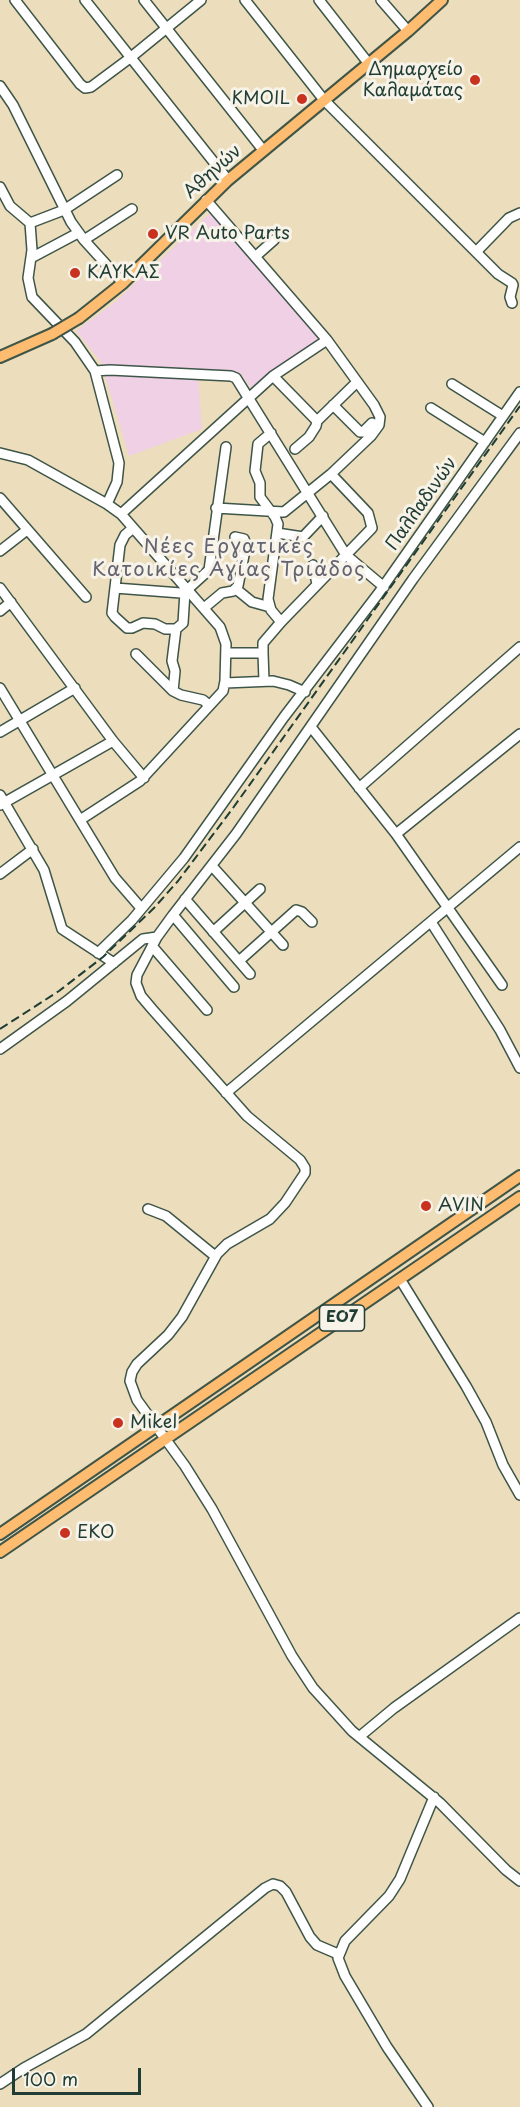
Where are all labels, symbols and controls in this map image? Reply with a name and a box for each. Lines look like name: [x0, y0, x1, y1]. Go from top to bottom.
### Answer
place label: Δημαρχείο Καλαμάτας: [363, 59, 463, 101]
marker: Δημαρχείο Καλαμάτας: [468, 73, 482, 87]
place label: KMOIL: [231, 88, 290, 110]
marker: KMOIL: [295, 92, 309, 106]
street label: Αθηνών: [180, 140, 246, 204]
place label: VR Auto Parts: [165, 223, 290, 245]
marker: VR Auto Parts: [146, 227, 160, 241]
place label: ΚΑΥΚΑΣ: [87, 262, 160, 284]
marker: ΚΑΥΚΑΣ: [68, 266, 82, 280]
street label: Παλλαδινών: [382, 453, 462, 555]
district label: Νέες Εργατικές Κατοικίες Αγίας Τριάδος: [91, 535, 367, 582]
place label: AVIN: [438, 1195, 484, 1217]
marker: AVIN: [419, 1199, 433, 1213]
road number: ΕΟ7: [320, 1305, 364, 1331]
place label: Mikel: [130, 1412, 177, 1434]
marker: Mikel: [111, 1416, 125, 1430]
place label: EKO: [77, 1522, 114, 1544]
marker: EKO: [58, 1526, 72, 1540]
scale bar: [15, 2056, 144, 2094]
text: 100 m: [23, 2065, 78, 2092]

